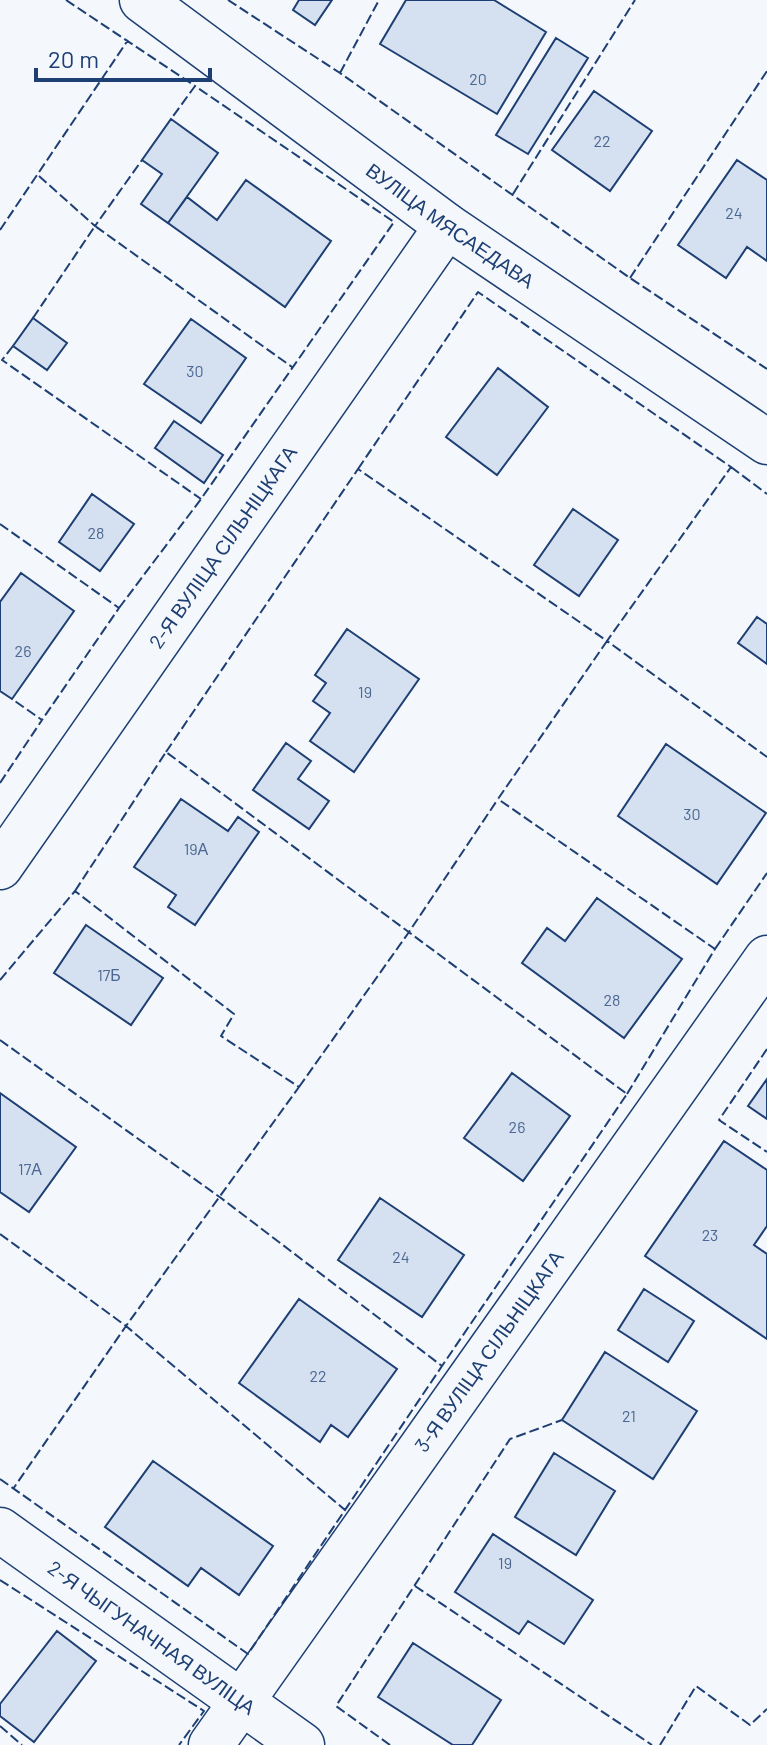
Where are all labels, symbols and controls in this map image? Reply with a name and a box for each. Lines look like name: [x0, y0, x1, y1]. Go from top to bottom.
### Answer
scale bar: [36, 32, 210, 82]
text: 20 m: [48, 44, 99, 73]
house number: 20: [469, 69, 487, 88]
house number: 22: [593, 131, 611, 150]
street label: ВУЛІЦА МЯСАЕДАВА: [362, 157, 540, 293]
house number: 24: [725, 203, 743, 222]
house number: 30: [186, 361, 204, 380]
street label: 2-Я ВУЛІЦА СІЛЬНІЦКАГА: [143, 440, 302, 652]
house number: 28: [88, 523, 104, 542]
house number: 26: [15, 641, 31, 660]
house number: 19: [358, 682, 372, 701]
house number: 30: [683, 804, 701, 823]
house number: 19А: [184, 839, 209, 858]
house number: 17Б: [97, 965, 121, 984]
house number: 28: [604, 990, 620, 1009]
house number: 26: [509, 1117, 525, 1136]
house number: 17А: [18, 1159, 42, 1178]
house number: 23: [702, 1225, 718, 1244]
street label: 3-Я ВУЛІЦА СІЛЬНІЦКАГА: [409, 1245, 568, 1456]
house number: 24: [392, 1247, 410, 1266]
house number: 22: [309, 1366, 327, 1385]
house number: 21: [622, 1406, 636, 1425]
house number: 19: [498, 1553, 512, 1572]
street label: 2-Я ЧЫГУНАЧНАЯ ВУЛІЦА: [44, 1555, 261, 1719]

